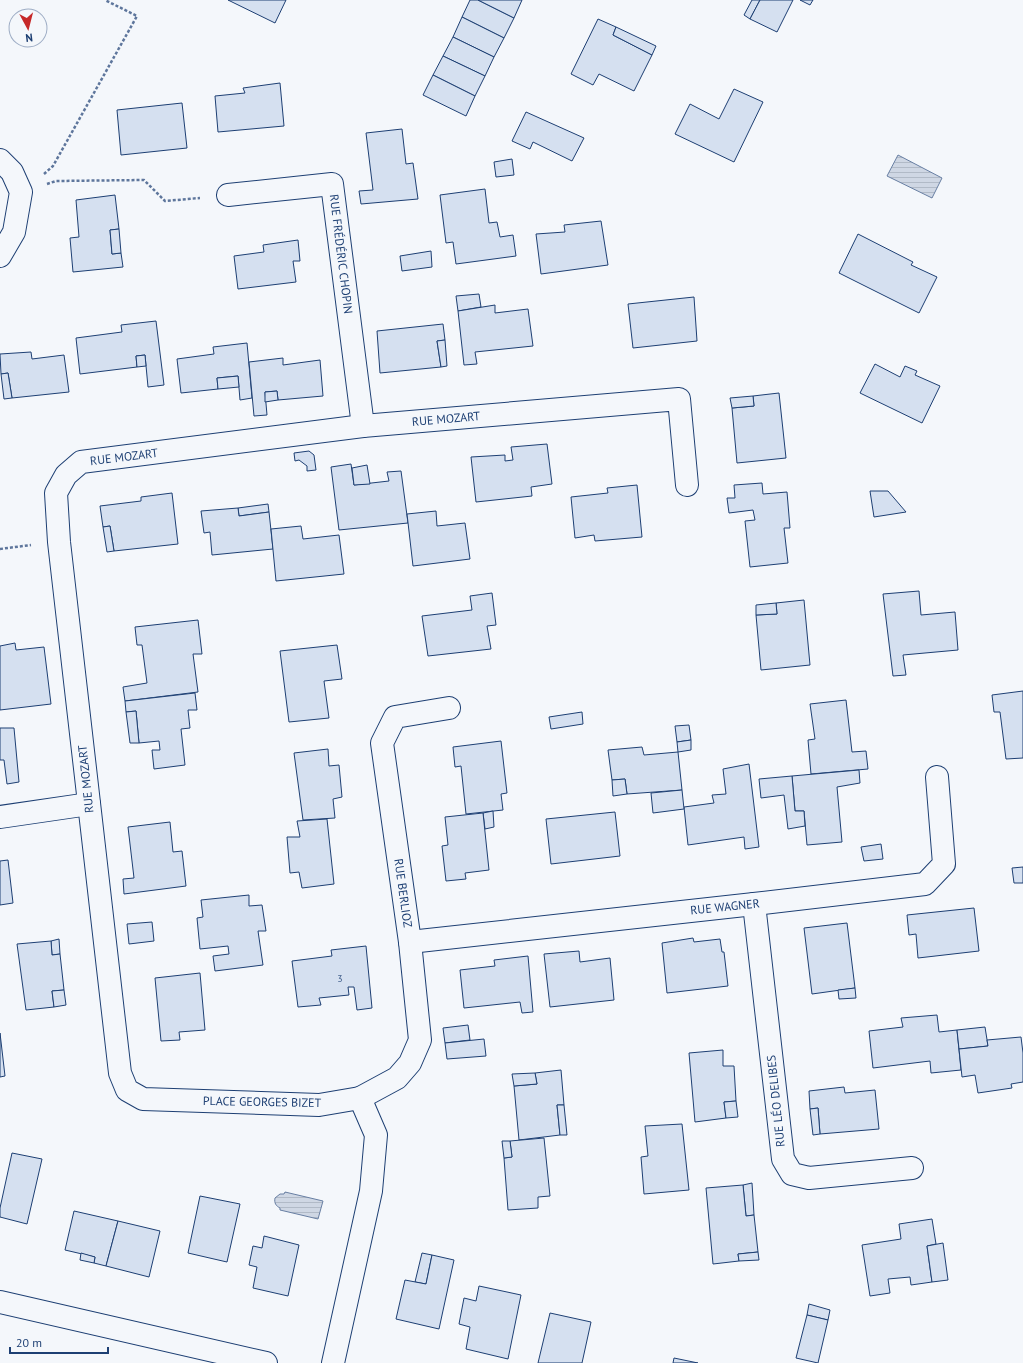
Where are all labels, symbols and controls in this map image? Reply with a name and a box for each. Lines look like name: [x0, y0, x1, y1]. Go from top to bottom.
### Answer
north arrow: [8, 8, 48, 48]
text: N: [25, 31, 34, 45]
street label: RUE FRÉDÉRIC CHOPIN: [327, 193, 356, 315]
street label: RUE MOZART: [411, 408, 481, 429]
street label: RUE MOZART: [89, 445, 159, 468]
street label: RUE MOZART: [74, 744, 97, 814]
street label: RUE BERLIOZ: [391, 858, 416, 929]
street label: RUE WAGNER: [690, 895, 760, 918]
house number: 3: [337, 972, 343, 985]
street label: RUE LÉO DELIBES: [763, 1054, 788, 1148]
street label: PLACE GEORGES BIZET: [203, 1093, 322, 1110]
scale bar: [10, 1329, 108, 1355]
text: 20 m: [16, 1335, 42, 1350]

